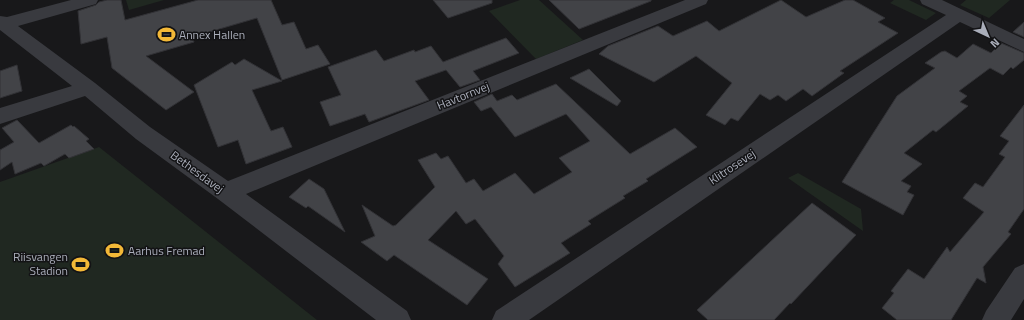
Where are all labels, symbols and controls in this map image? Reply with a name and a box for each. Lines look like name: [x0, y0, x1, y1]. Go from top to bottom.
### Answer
north arrow: [968, 16, 1008, 56]
sports icon: Annex Hallen: [156, 25, 176, 45]
place label: Annex Hallen: [179, 25, 245, 44]
text: N: [987, 35, 1003, 52]
street label: Havtornvej: [434, 76, 492, 115]
street label: Klitrosevej: [705, 144, 759, 189]
street label: Bethesdavej: [166, 146, 228, 198]
sports icon: Aarhus Fremad: [105, 241, 125, 261]
place label: Aarhus Fremad: [128, 241, 205, 260]
place label: Riisvangen Stadion: [13, 247, 68, 280]
sports icon: Riisvangen Stadion: [71, 254, 91, 274]

